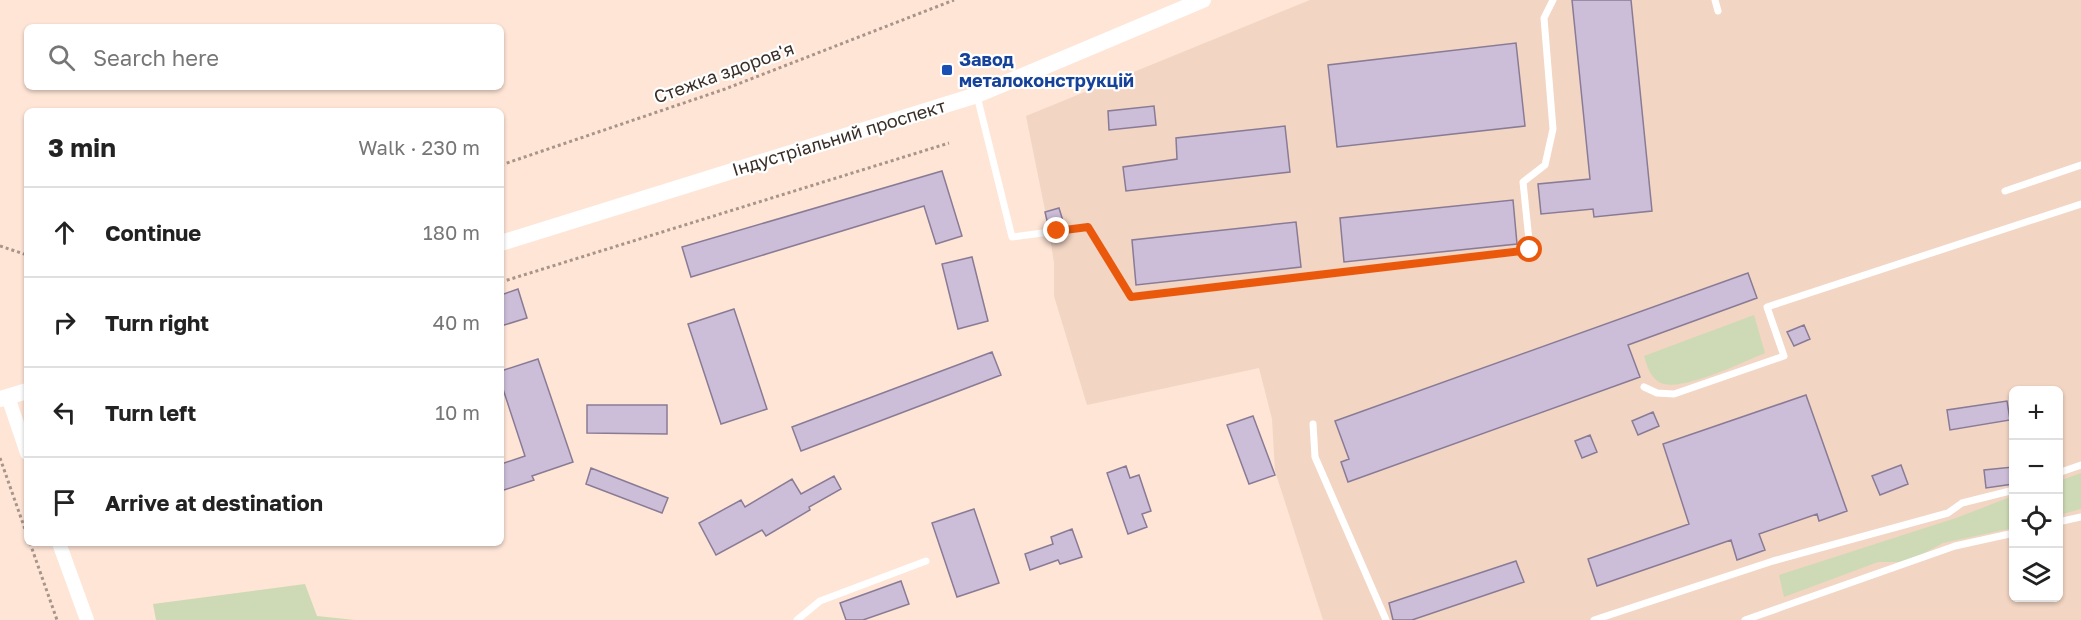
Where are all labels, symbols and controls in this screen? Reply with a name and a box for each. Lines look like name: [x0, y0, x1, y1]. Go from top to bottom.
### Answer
search box: [24, 24, 504, 90]
street label: Стежка здоров'я: [651, 37, 797, 108]
icon: search: [45, 41, 78, 74]
text: Search here: [93, 44, 219, 71]
place label: Завод металоконструкцій: [959, 48, 1134, 91]
marker: Завод металоконструкцій: [940, 63, 954, 77]
street label: Індустріальний проспект: [729, 94, 948, 180]
text: 3 min: [48, 132, 116, 163]
text: Walk · 230 m: [358, 135, 480, 159]
icon: ahead: [48, 216, 81, 249]
route end: [1043, 217, 1069, 243]
text: Continue: [105, 219, 201, 246]
text: 180 m: [423, 220, 480, 244]
route start: [1516, 236, 1542, 262]
icon: right: [48, 306, 81, 339]
text: Turn right: [105, 309, 209, 336]
text: 40 m: [433, 310, 480, 334]
map controls: [2009, 386, 2063, 602]
button: +: [2009, 386, 2063, 440]
icon: left: [48, 396, 81, 429]
text: Turn left: [105, 399, 196, 426]
text: 10 m: [435, 400, 480, 424]
button: −: [2009, 440, 2063, 494]
icon: arrive: [48, 486, 81, 519]
text: Arrive at destination: [105, 489, 323, 516]
button: locate: [2009, 494, 2063, 548]
button: layers: [2009, 548, 2063, 602]

